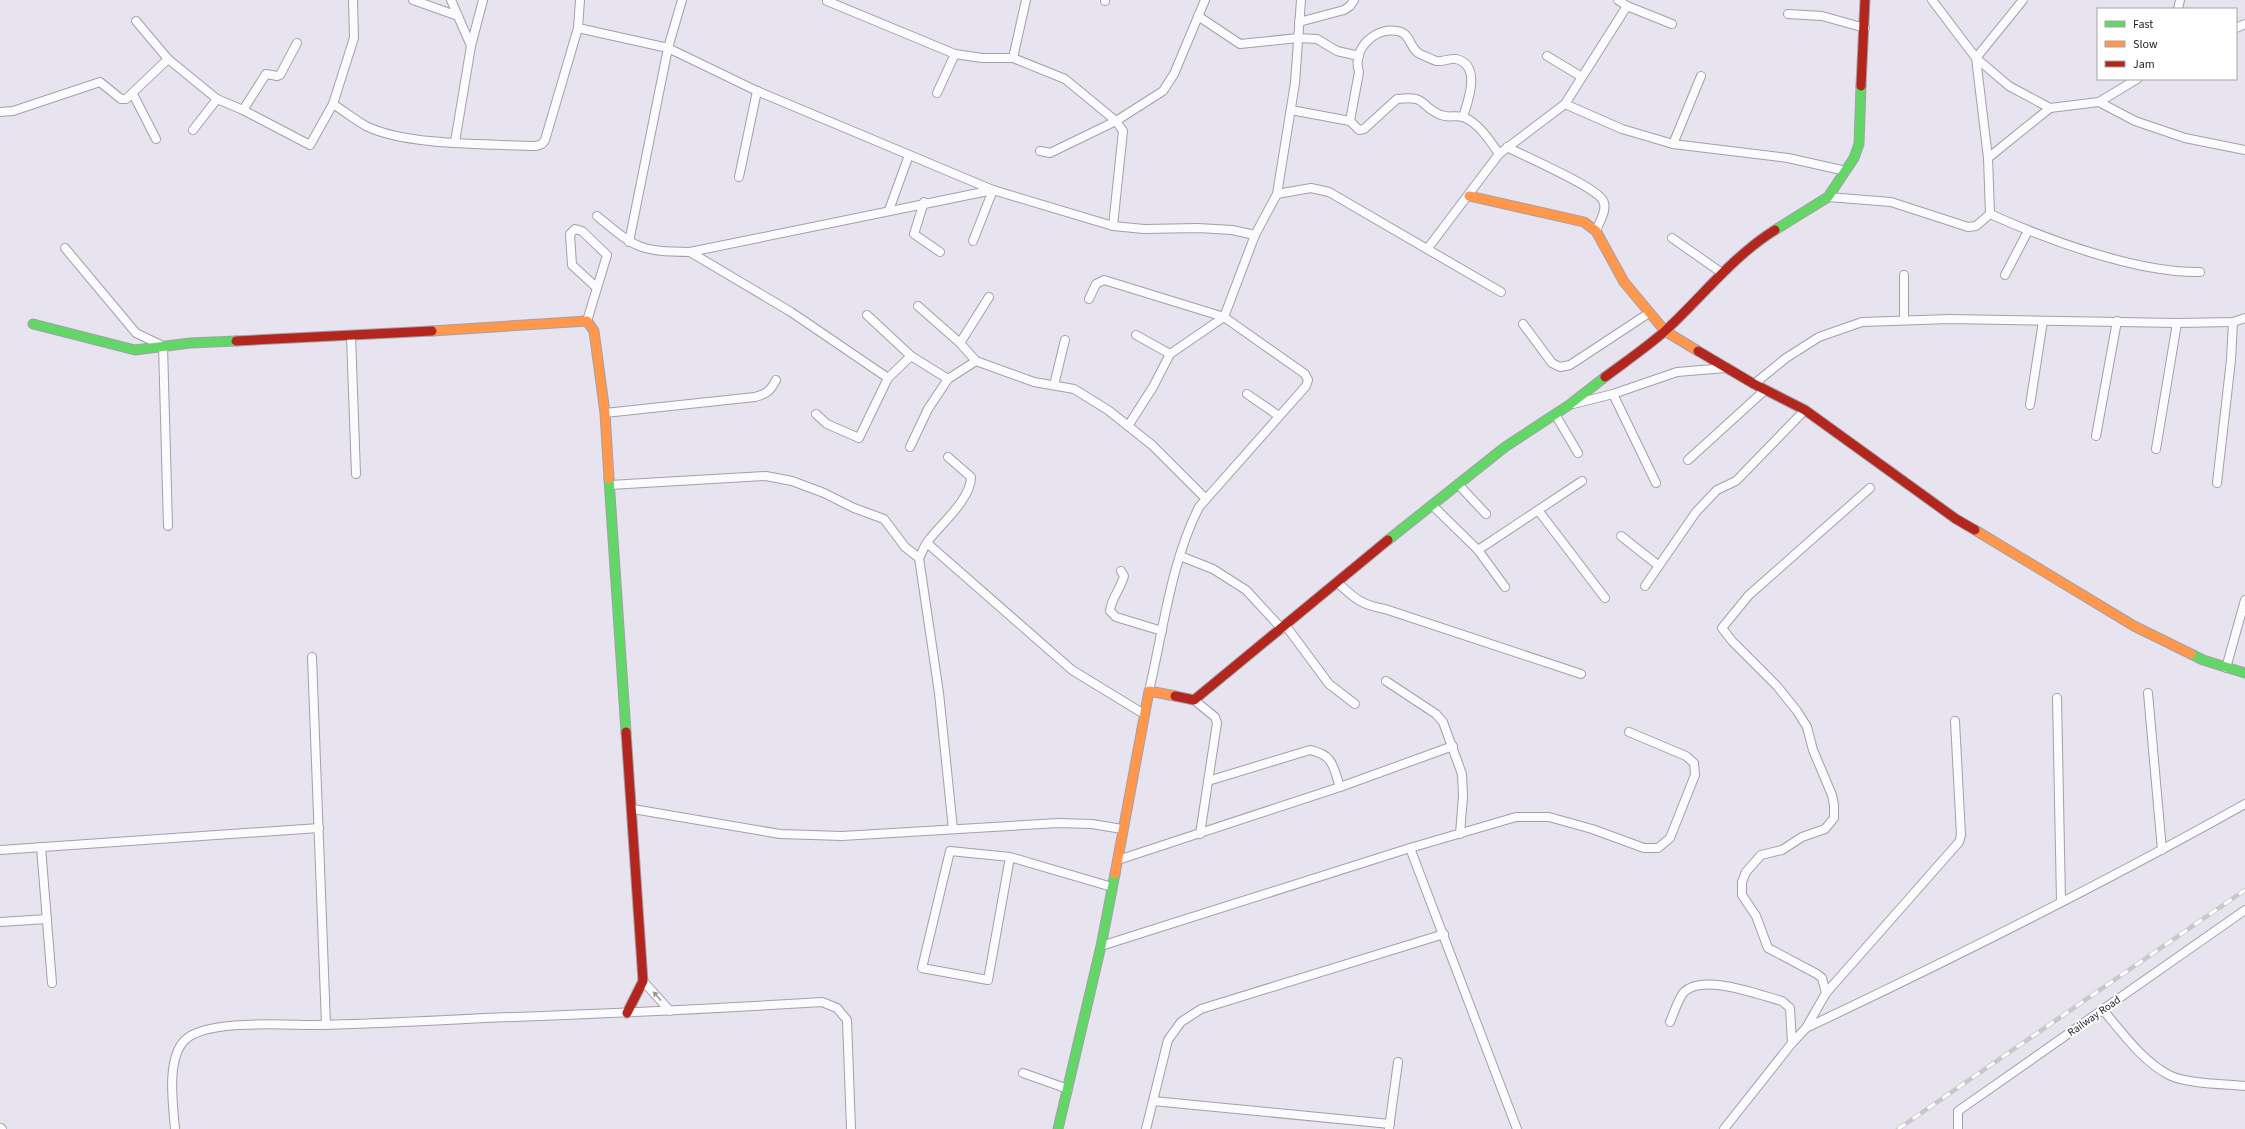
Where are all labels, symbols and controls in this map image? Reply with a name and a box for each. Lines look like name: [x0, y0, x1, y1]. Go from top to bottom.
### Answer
legend: [2097, 8, 2237, 80]
text: Fast: [2133, 16, 2153, 33]
text: Slow: [2133, 36, 2158, 53]
text: Jam: [2133, 56, 2155, 73]
one-way arrow: [652, 991, 661, 1001]
street label: Railway Road: [2064, 992, 2124, 1040]

